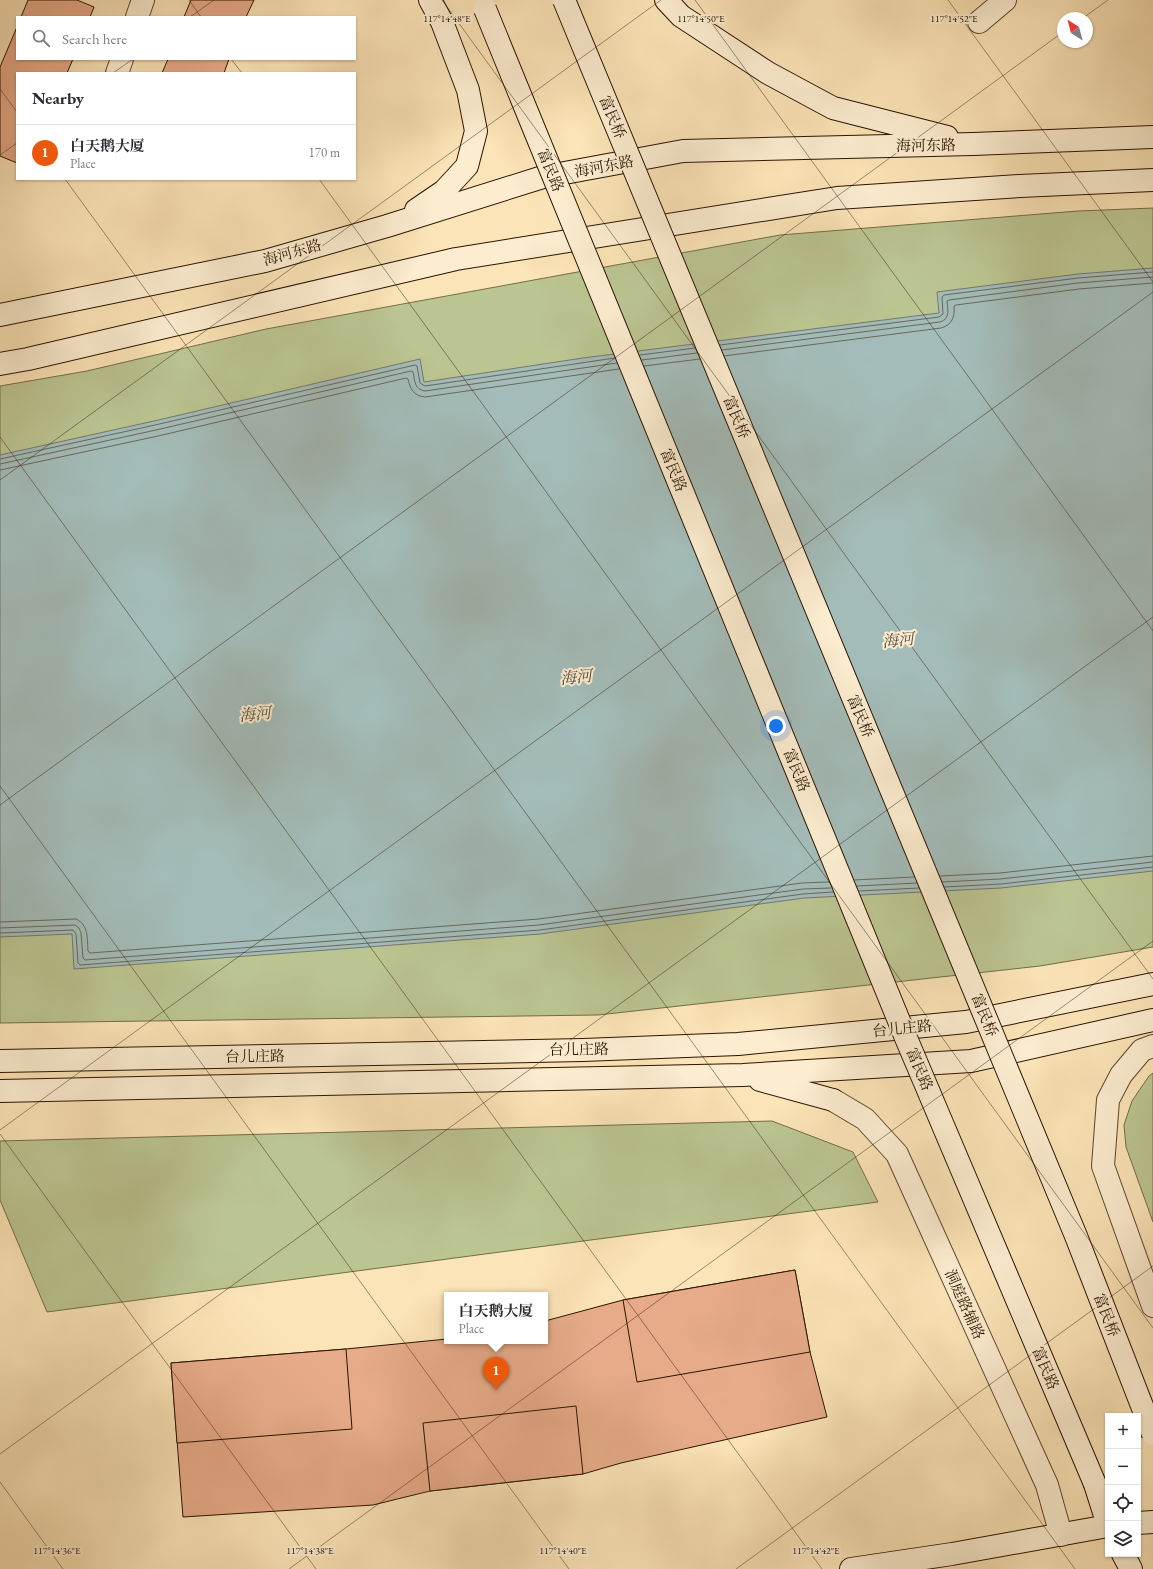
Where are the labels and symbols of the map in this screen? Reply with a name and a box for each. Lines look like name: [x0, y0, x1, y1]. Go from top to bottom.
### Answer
text: 117°14'48"E: [423, 12, 471, 25]
text: 117°14'50"E: [677, 12, 725, 25]
text: 117°14'52"E: [930, 12, 978, 25]
north arrow: [1057, 12, 1093, 48]
street label: 富民桥: [595, 93, 631, 141]
street label: 海河东路: [896, 135, 956, 155]
street label: 富民路: [534, 146, 568, 194]
street label: 海河东路: [573, 151, 635, 181]
street label: 海河东路: [261, 235, 323, 269]
street label: 富民桥: [719, 393, 755, 441]
street label: 富民路: [657, 446, 691, 494]
water label: 海河: [881, 628, 918, 652]
water label: 海河: [559, 665, 596, 689]
street label: 富民桥: [843, 692, 879, 740]
water label: 海河: [238, 702, 275, 726]
your location: [766, 716, 786, 736]
street label: 富民路: [780, 746, 814, 794]
street label: 富民桥: [968, 991, 1002, 1039]
street label: 台儿庄路: [871, 1015, 933, 1041]
street label: 台儿庄路: [549, 1039, 609, 1059]
street label: 富民路: [902, 1045, 938, 1093]
street label: 台儿庄路: [225, 1046, 285, 1066]
street label: 洞庭路辅路: [941, 1266, 989, 1342]
street label: 富民桥: [1090, 1291, 1124, 1339]
street label: 富民路: [1028, 1344, 1064, 1392]
pin: 1: [483, 1357, 509, 1390]
text: 117°14'36"E: [33, 1544, 81, 1557]
text: 117°14'38"E: [286, 1544, 334, 1557]
text: 117°14'40"E: [539, 1544, 587, 1557]
text: 117°14'42"E: [792, 1544, 840, 1557]

